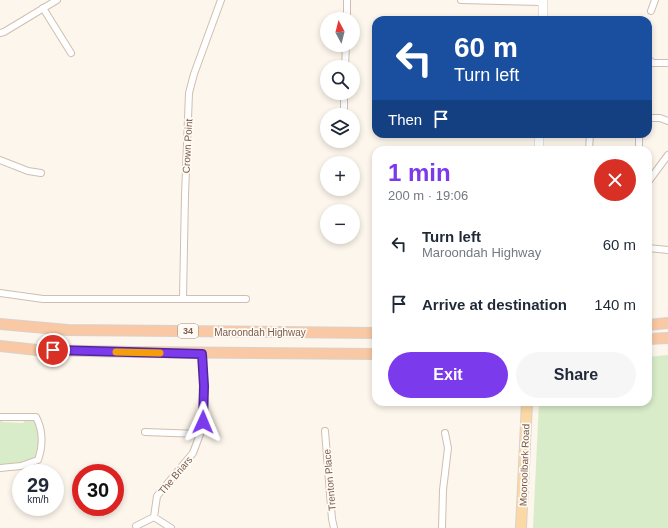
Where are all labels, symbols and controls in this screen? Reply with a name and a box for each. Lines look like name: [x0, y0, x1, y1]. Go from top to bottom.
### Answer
north arrow: [320, 12, 360, 52]
map controls: [320, 12, 360, 244]
icon: left: [388, 32, 440, 84]
text: 60 m: [454, 32, 518, 63]
button: search: [320, 60, 360, 100]
text: Turn left: [454, 65, 519, 85]
button: layers: [320, 108, 360, 148]
icon: arrive: [430, 108, 452, 130]
text: Then: [388, 111, 422, 128]
street label: Crown Point: [181, 118, 194, 174]
button: +: [320, 156, 360, 196]
text: 1 min: [388, 159, 451, 186]
button: close: [594, 159, 636, 201]
text: 200 m · 19:06: [388, 188, 468, 203]
button: −: [320, 204, 360, 244]
text: Turn left: [422, 228, 481, 245]
icon: left: [388, 233, 410, 255]
text: 60 m: [603, 236, 636, 253]
text: Maroondah Highway: [422, 245, 541, 260]
icon: arrive: [388, 293, 410, 315]
text: Arrive at destination: [422, 296, 567, 313]
text: 140 m: [594, 296, 636, 313]
road number: 34: [178, 324, 198, 338]
street label: Maroondah Highway: [214, 327, 306, 338]
pin: [36, 333, 70, 367]
icon: arrive: [42, 339, 64, 361]
button: Exit: [388, 352, 508, 398]
button: Share: [516, 352, 636, 398]
position arrow: [182, 401, 224, 443]
street label: Mooroolbark Road: [518, 424, 531, 506]
street label: Trenton Place: [321, 448, 338, 511]
street label: The Briars: [156, 454, 194, 497]
speed limit sign: 30: [72, 464, 124, 516]
text: 29: [27, 474, 49, 496]
text: km/h: [27, 494, 49, 505]

